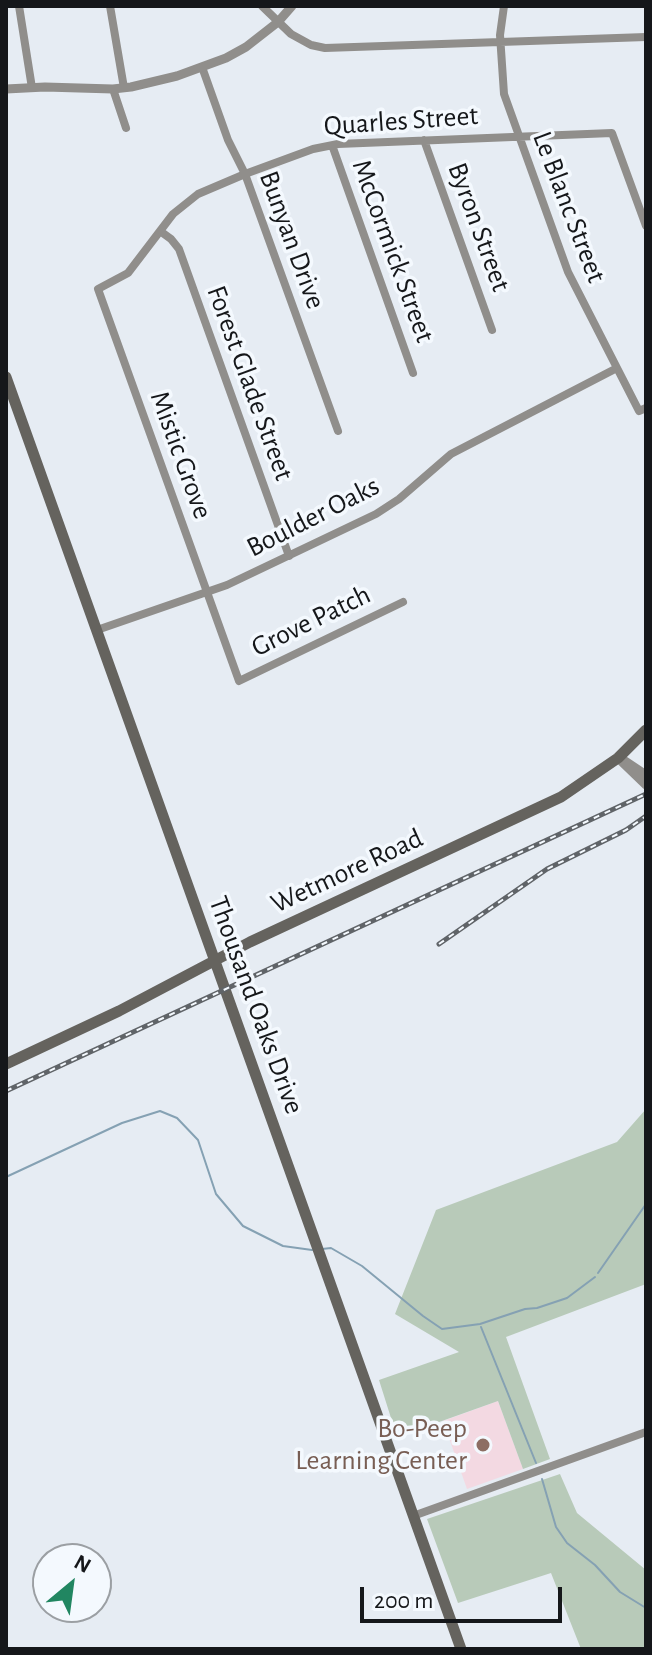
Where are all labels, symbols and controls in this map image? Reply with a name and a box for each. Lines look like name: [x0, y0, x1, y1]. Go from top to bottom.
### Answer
street label: Quarles Street: [323, 99, 479, 143]
street label: Le Blanc Street: [525, 127, 613, 287]
street label: McCormick Street: [344, 155, 442, 347]
street label: Byron Street: [440, 158, 518, 296]
street label: Bunyan Drive: [252, 166, 332, 314]
street label: Forest Glade Street: [199, 281, 301, 485]
street label: Mistic Grove: [142, 387, 220, 523]
street label: Boulder Oaks: [241, 469, 385, 565]
street label: Grove Patch: [246, 578, 376, 664]
street label: Wetmore Road: [266, 821, 428, 921]
street label: Thousand Oaks Drive: [201, 892, 311, 1118]
place label: Bo-Peep Learning Center: [295, 1412, 467, 1478]
marker: Bo-Peep Learning Center: [474, 1436, 492, 1454]
north arrow: [32, 1543, 112, 1623]
text: N: [71, 1550, 95, 1577]
scale bar: [364, 1571, 566, 1621]
text: 200 m: [374, 1589, 433, 1613]

